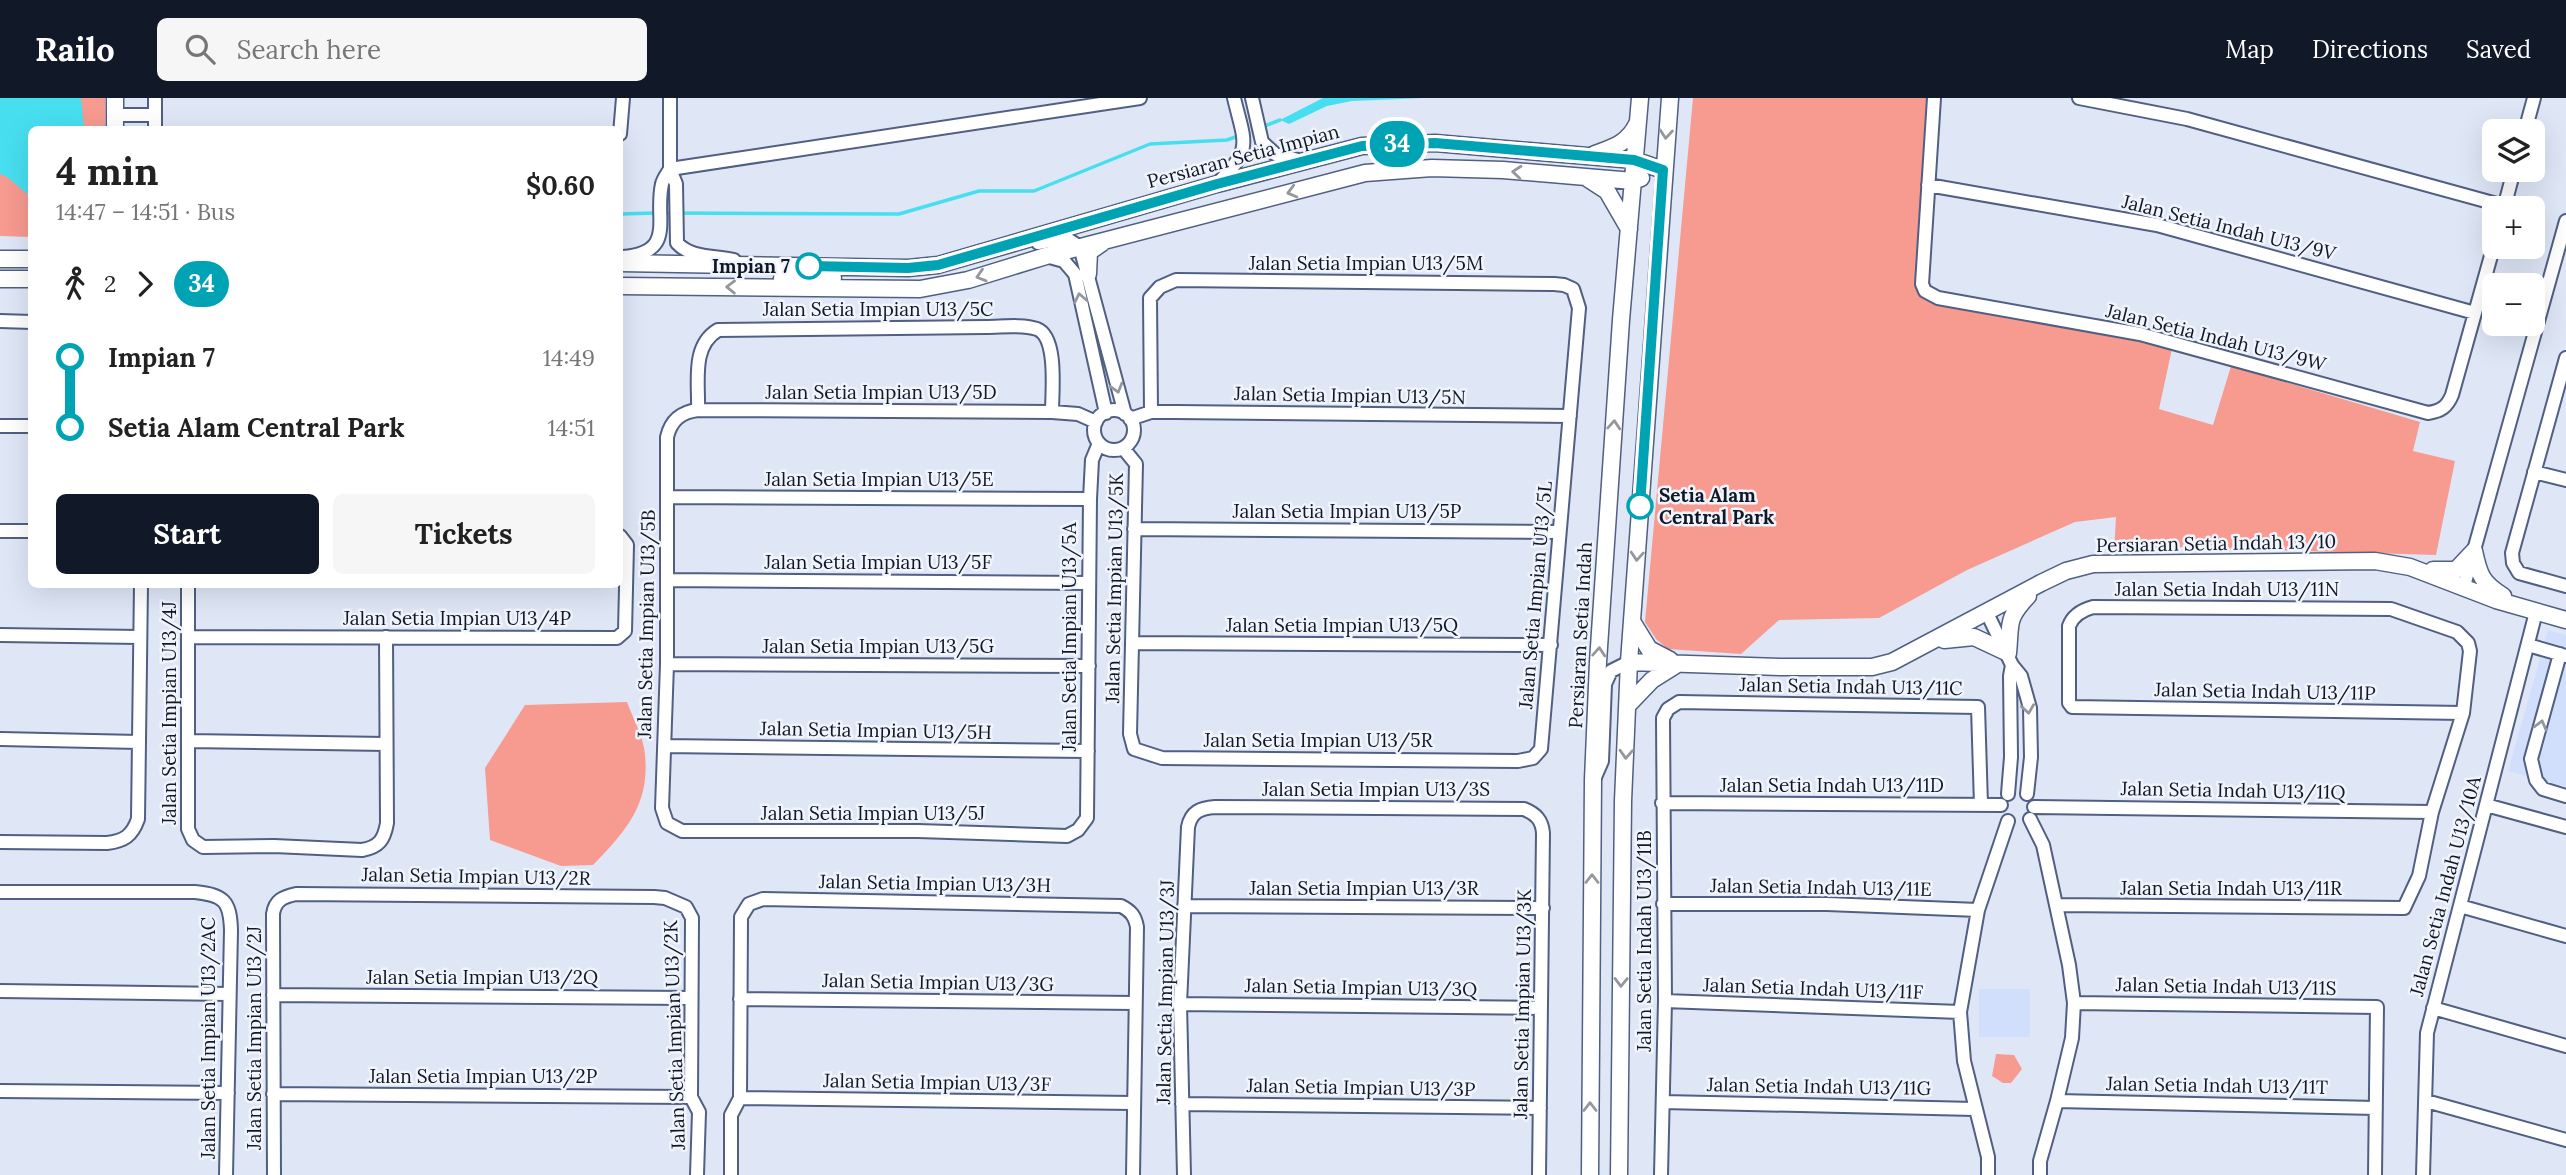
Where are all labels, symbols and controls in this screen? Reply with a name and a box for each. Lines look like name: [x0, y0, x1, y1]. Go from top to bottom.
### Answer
search box: [157, 18, 647, 81]
text: Railo: [35, 28, 115, 70]
icon: search: [181, 30, 219, 68]
text: Search here: [237, 33, 381, 66]
text: Map: [2225, 34, 2274, 65]
text: Directions: [2312, 34, 2428, 65]
text: Saved: [2466, 34, 2531, 65]
street label: Persiaran Setia Impian: [1144, 119, 1342, 193]
map controls: [2482, 119, 2545, 336]
button: layers: [2482, 119, 2545, 182]
line badge: 34: [1366, 121, 1428, 167]
text: 34: [1384, 128, 1410, 159]
one-way arrow: [1659, 128, 1674, 140]
text: 4 min: [56, 147, 158, 195]
one-way arrow: [1511, 165, 1522, 180]
text: $0.60: [526, 169, 595, 202]
one-way arrow: [1286, 184, 1298, 198]
street label: Jalan Setia Indah U13/9V: [2118, 189, 2339, 266]
button: +: [2482, 196, 2545, 259]
text: 14:47 – 14:51 · Bus: [56, 197, 235, 226]
street label: Jalan Setia Impian U13/5M: [1248, 251, 1483, 276]
marker: Impian 7: [796, 253, 822, 279]
place label: Impian 7: [712, 254, 790, 278]
icon: walk: [56, 265, 94, 303]
icon: forward: [126, 265, 164, 303]
text: 34: [188, 268, 215, 299]
one-way arrow: [975, 268, 988, 282]
text: 2: [104, 269, 116, 298]
button: −: [2482, 273, 2545, 336]
one-way arrow: [725, 280, 736, 295]
one-way arrow: [1073, 292, 1088, 304]
street label: Jalan Setia Impian U13/5C: [762, 297, 993, 322]
street label: Jalan Setia Indah U13/9W: [2102, 298, 2330, 377]
text: Impian 7: [108, 341, 215, 374]
text: 14:49: [543, 343, 595, 372]
street label: Jalan Setia Impian U13/5D: [764, 380, 997, 405]
street label: Jalan Setia Impian U13/5N: [1233, 381, 1466, 410]
one-way arrow: [1109, 382, 1124, 394]
text: Setia Alam Central Park: [108, 411, 405, 444]
text: 14:51: [548, 413, 595, 442]
one-way arrow: [1606, 419, 1621, 430]
street label: Jalan Setia Impian U13/5E: [763, 467, 994, 492]
street label: Jalan Setia Impian U13/5K: [1100, 473, 1129, 704]
street label: Jalan Setia Impian U13/5L: [1513, 480, 1558, 711]
place label: Setia Alam Central Park: [1659, 483, 1774, 529]
marker: Setia Alam Central Park: [1627, 493, 1653, 519]
button: Start: [56, 494, 319, 574]
button: Tickets: [333, 494, 595, 574]
street label: Jalan Setia Impian U13/5P: [1232, 499, 1462, 524]
street label: Jalan Setia Impian U13/5B: [632, 509, 661, 740]
street label: Jalan Setia Impian U13/5A: [1057, 521, 1082, 753]
street label: Persiaran Setia Indah 13/10: [2096, 529, 2336, 558]
street label: Persiaran Setia Indah: [1563, 541, 1597, 729]
street label: Jalan Setia Impian U13/5F: [763, 550, 992, 575]
one-way arrow: [1629, 551, 1644, 562]
street label: Jalan Setia Indah U13/11N: [2114, 577, 2339, 602]
street label: Jalan Setia Impian U13/4J: [157, 601, 182, 826]
street label: Jalan Setia Impian U13/4P: [342, 606, 571, 631]
street label: Jalan Setia Impian U13/5Q: [1225, 613, 1458, 638]
street label: Jalan Setia Impian U13/5G: [761, 634, 994, 659]
one-way arrow: [1591, 646, 1606, 657]
street label: Jalan Setia Indah U13/11C: [1738, 672, 1963, 701]
street label: Jalan Setia Indah U13/11P: [2153, 677, 2376, 706]
one-way arrow: [2020, 703, 2035, 715]
street label: Jalan Setia Impian U13/5H: [759, 716, 992, 745]
one-way arrow: [2532, 719, 2547, 731]
street label: Jalan Setia Impian U13/5R: [1202, 728, 1433, 753]
one-way arrow: [1618, 749, 1633, 760]
street label: Jalan Setia Indah U13/10A: [2404, 772, 2487, 1000]
street label: Jalan Setia Indah U13/11D: [1719, 773, 1944, 798]
street label: Jalan Setia Indah U13/11Q: [2119, 776, 2346, 805]
street label: Jalan Setia Impian U13/3S: [1261, 777, 1490, 802]
street label: Jalan Setia Impian U13/5J: [760, 801, 985, 826]
street label: Jalan Setia Indah U13/11B: [1632, 830, 1657, 1053]
street label: Jalan Setia Impian U13/2R: [360, 862, 591, 891]
street label: Jalan Setia Impian U13/3H: [818, 869, 1051, 898]
street label: Jalan Setia Indah U13/11E: [1709, 873, 1932, 902]
one-way arrow: [1584, 874, 1600, 884]
street label: Jalan Setia Impian U13/3R: [1248, 876, 1479, 901]
street label: Jalan Setia Indah U13/11R: [2119, 876, 2342, 901]
street label: Jalan Setia Impian U13/3J: [1151, 880, 1180, 1105]
street label: Jalan Setia Impian U13/3K: [1508, 889, 1537, 1120]
street label: Jalan Setia Impian U13/2AC: [196, 917, 221, 1160]
street label: Jalan Setia Impian U13/2K: [658, 920, 691, 1151]
street label: Jalan Setia Impian U13/2J: [242, 926, 267, 1151]
street label: Jalan Setia Impian U13/2Q: [365, 965, 598, 990]
street label: Jalan Setia Impian U13/3G: [821, 968, 1055, 997]
street label: Jalan Setia Indah U13/11F: [1702, 972, 1923, 1005]
street label: Jalan Setia Indah U13/11S: [2115, 972, 2336, 1001]
street label: Jalan Setia Impian U13/3Q: [1243, 973, 1477, 1002]
one-way arrow: [1613, 977, 1629, 988]
street label: Jalan Setia Impian U13/2P: [368, 1064, 598, 1089]
street label: Jalan Setia Impian U13/3F: [822, 1068, 1051, 1097]
street label: Jalan Setia Indah U13/11T: [2105, 1071, 2328, 1100]
street label: Jalan Setia Indah U13/11G: [1706, 1072, 1932, 1101]
street label: Jalan Setia Impian U13/3P: [1245, 1073, 1476, 1102]
one-way arrow: [1582, 1101, 1598, 1112]

